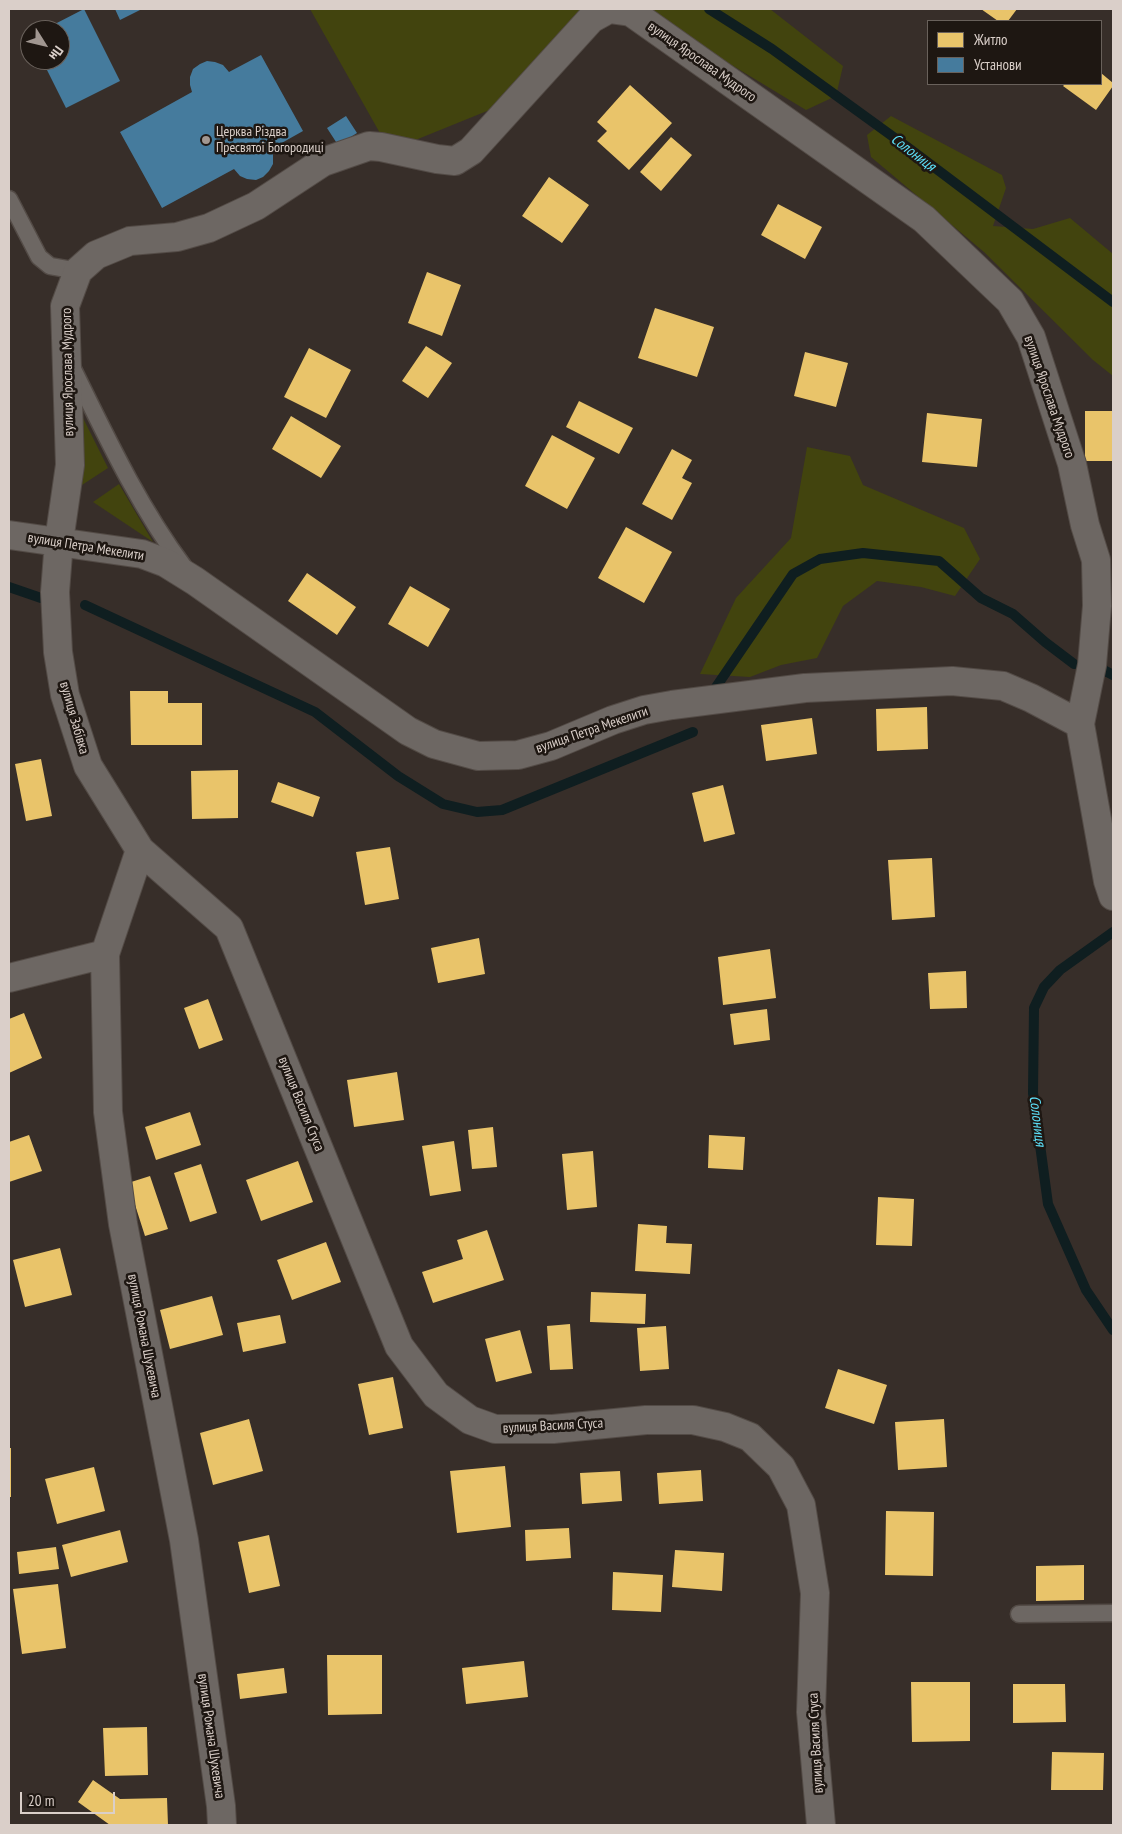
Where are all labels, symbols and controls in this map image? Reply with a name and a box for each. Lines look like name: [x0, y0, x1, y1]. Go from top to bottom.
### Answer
street label: вулиця Ярослава Мудрого: [645, 18, 759, 106]
north arrow: [20, 20, 70, 70]
legend: [927, 20, 1102, 85]
text: Житло: [974, 30, 1008, 49]
text: Пн: [45, 42, 68, 64]
text: Установи: [974, 55, 1022, 74]
place label: Церква Різдва Пресвятої Богородиці: [216, 124, 324, 156]
water label: Солониця: [887, 130, 939, 176]
marker: Церква Різдва Пресвятої Богородиці: [200, 134, 212, 146]
street label: вулиця Ярослава Мудрого: [58, 308, 78, 436]
street label: вулиця Ярослава Мудрого: [1020, 334, 1078, 460]
street label: вулиця Петра Мекелити: [27, 530, 145, 564]
street label: вулиця Забівка: [56, 680, 92, 756]
street label: вулиця Петра Мекелити: [534, 703, 650, 757]
street label: вулиця Василя Стуса: [274, 1054, 328, 1154]
water label: Солониця: [1025, 1095, 1049, 1147]
street label: вулиця Романа Шухевича: [124, 1273, 164, 1399]
street label: вулиця Василя Стуса: [502, 1415, 604, 1437]
street label: вулиця Романа Шухевича: [194, 1672, 228, 1800]
street label: вулиця Василя Стуса: [805, 1692, 827, 1794]
scale bar: [22, 1782, 118, 1814]
text: 20 m: [28, 1791, 54, 1810]

